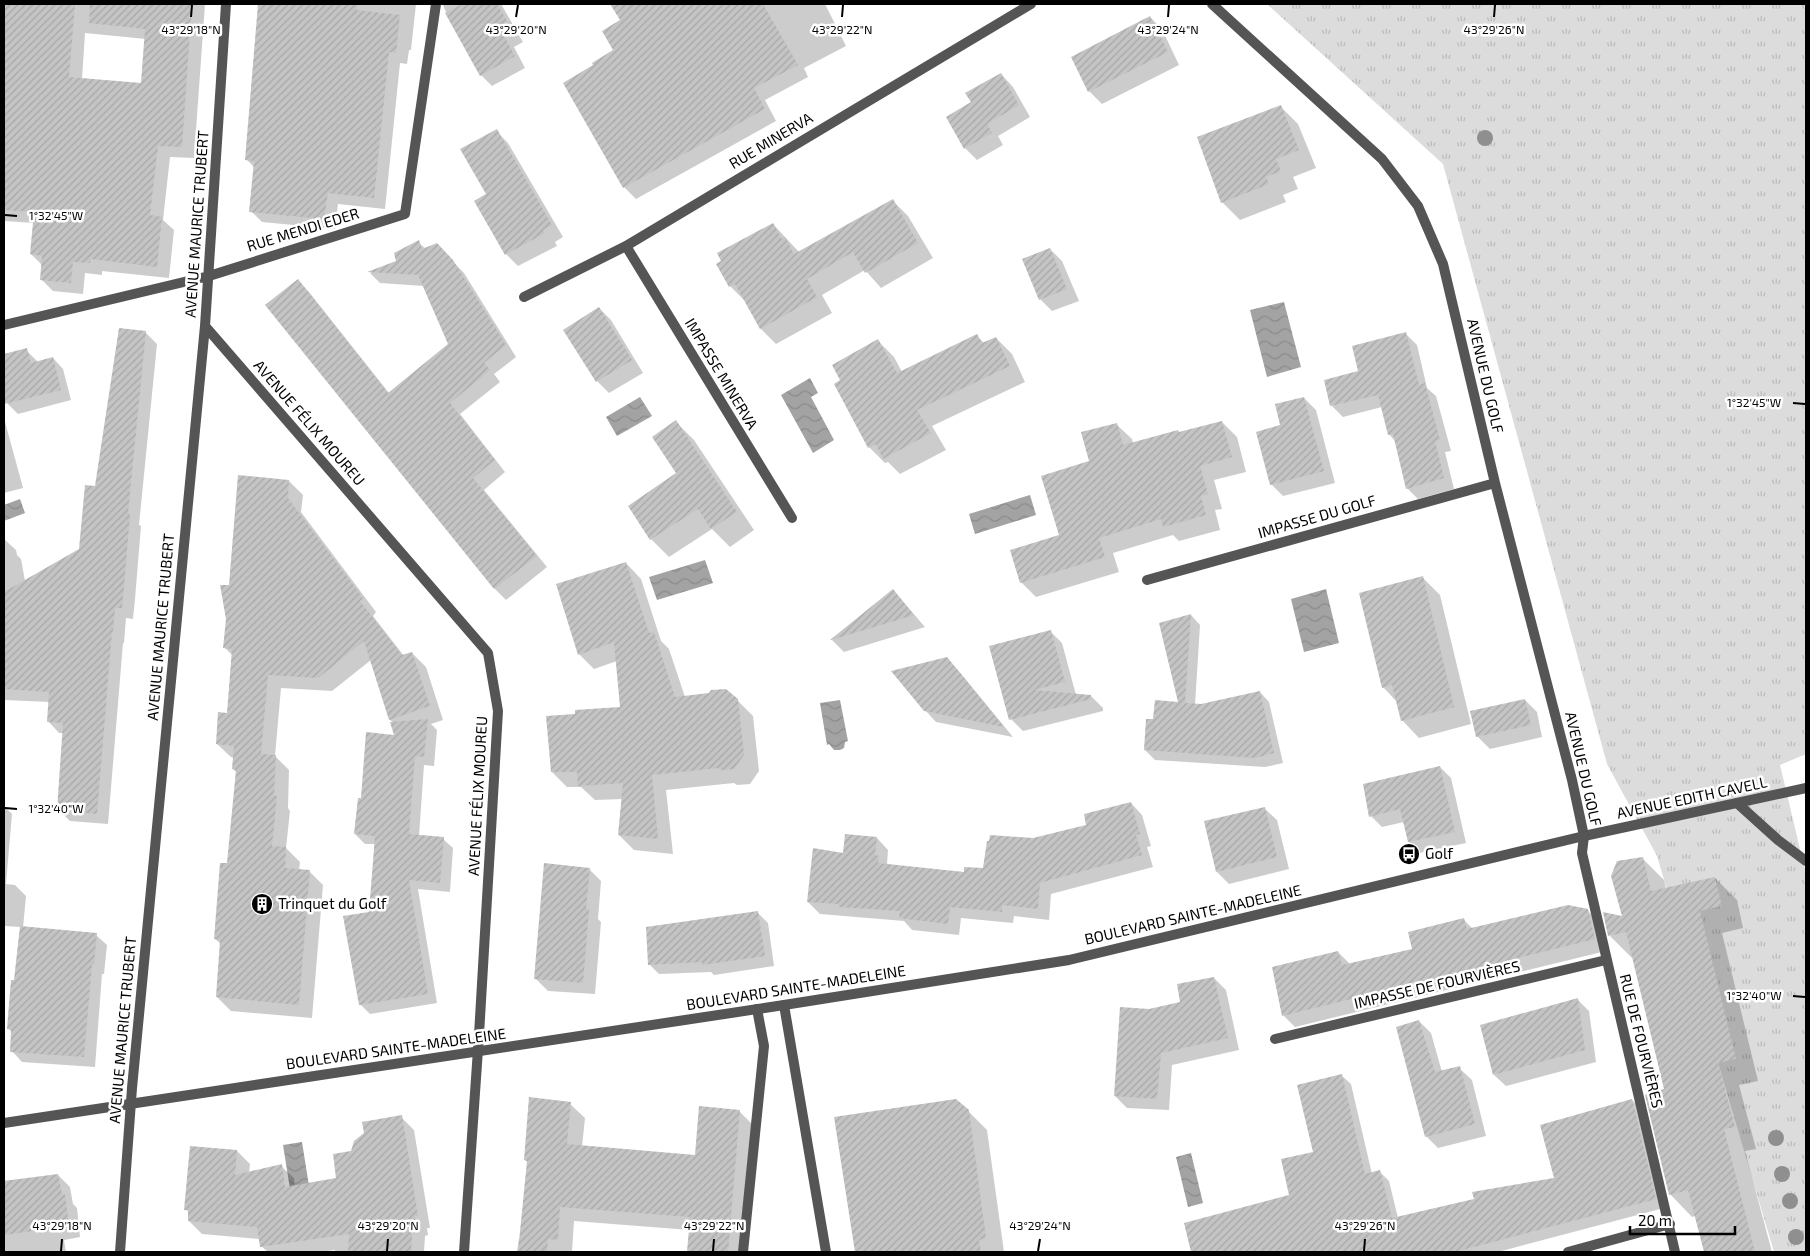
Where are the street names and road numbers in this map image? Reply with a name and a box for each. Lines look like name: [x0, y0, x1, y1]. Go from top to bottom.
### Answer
street label: RUE MINERVA: [725, 108, 816, 172]
street label: AVENUE MAURICE TRUBERT: [180, 129, 212, 318]
street label: RUE MENDI EDER: [244, 203, 361, 255]
street label: IMPASSE MINERVA: [682, 315, 763, 433]
street label: AVENUE DU GOLF: [1464, 317, 1508, 435]
street label: AVENUE FÉLIX MOUREU: [250, 356, 369, 489]
street label: IMPASSE DU GOLF: [1256, 491, 1378, 541]
street label: AVENUE MAURICE TRUBERT: [143, 532, 177, 721]
street label: AVENUE DU GOLF: [1562, 710, 1606, 828]
street label: AVENUE FÉLIX MOUREU: [464, 716, 490, 876]
street label: AVENUE EDITH CAVELL: [1615, 772, 1769, 822]
street label: BOULEVARD SAINTE-MADELEINE: [1083, 880, 1303, 948]
street label: AVENUE MAURICE TRUBERT: [105, 935, 139, 1124]
street label: IMPASSE DE FOURVIÈRES: [1352, 956, 1522, 1012]
street label: BOULEVARD SAINTE-MADELEINE: [685, 961, 907, 1013]
street label: RUE DE FOURVIÈRES: [1617, 972, 1667, 1110]
street label: BOULEVARD SAINTE-MADELEINE: [285, 1024, 507, 1072]

